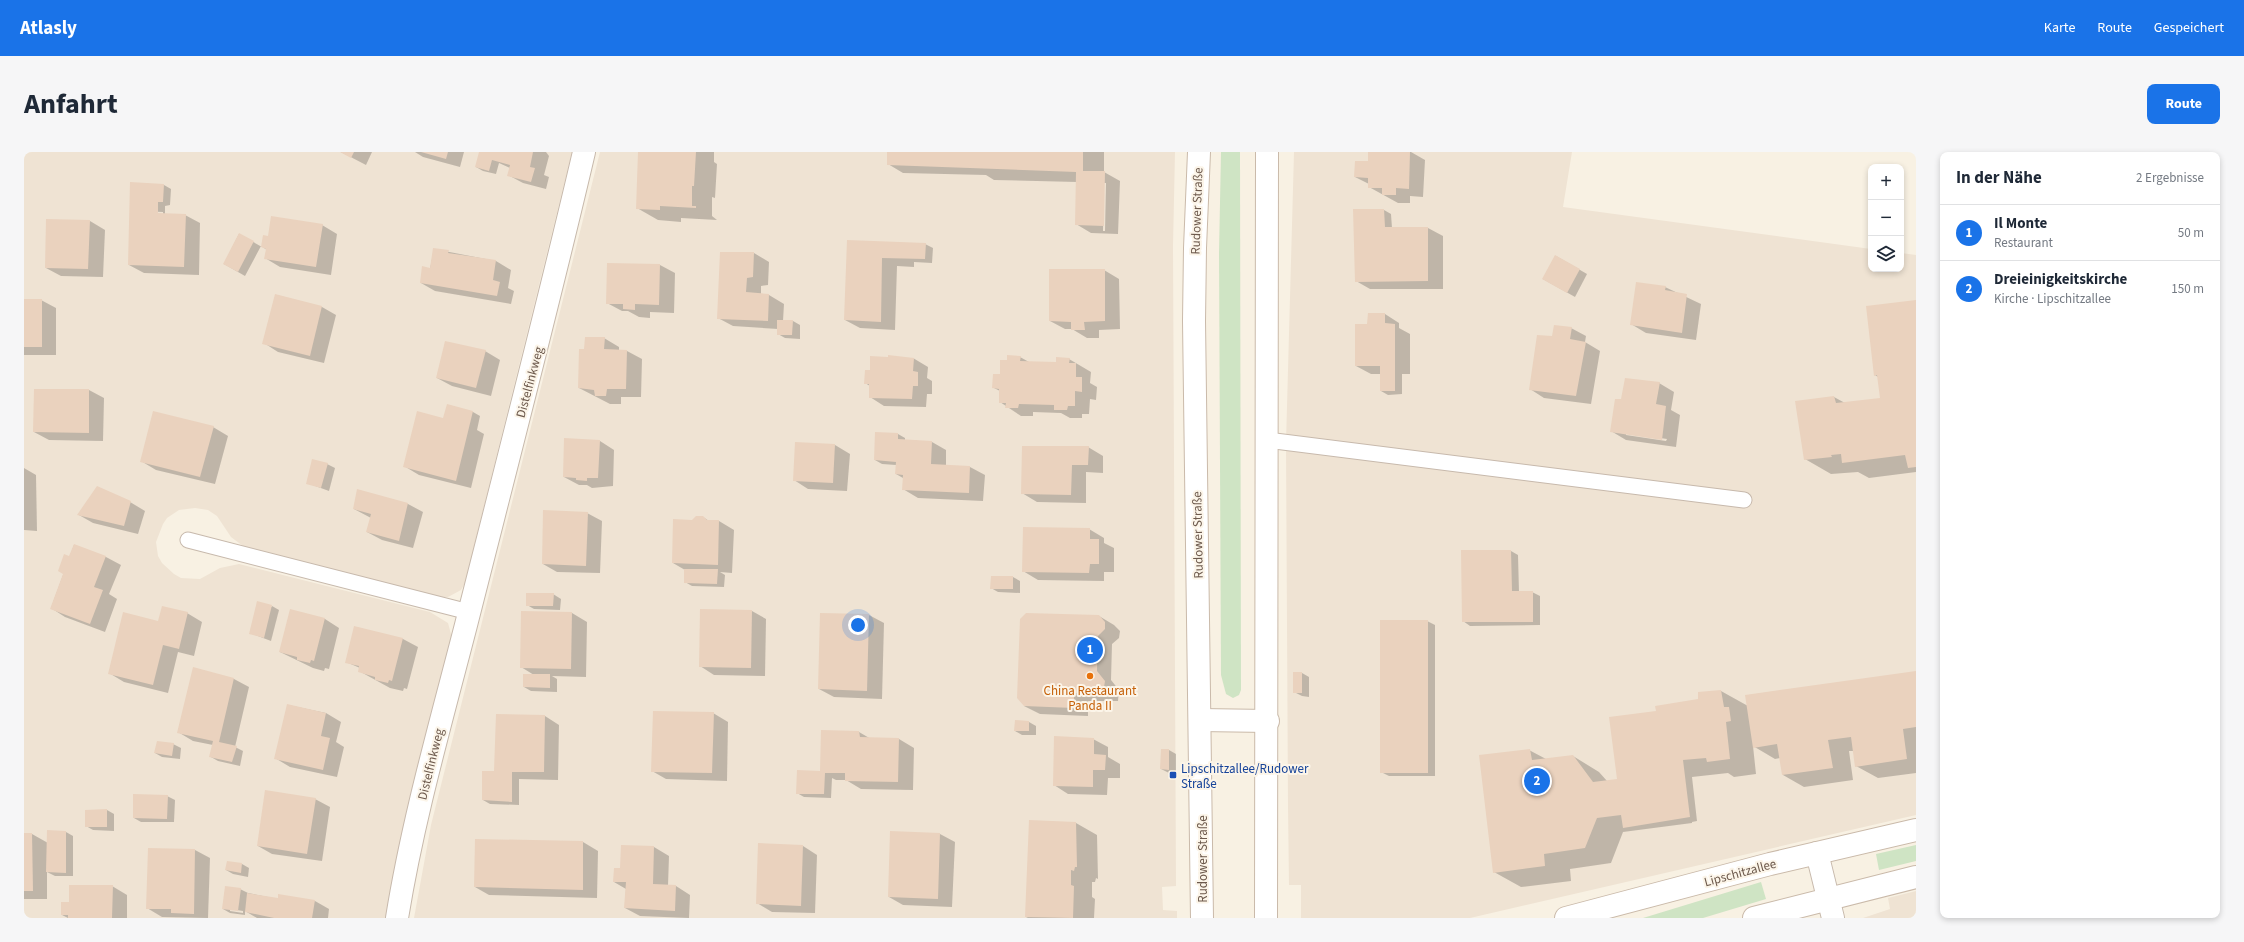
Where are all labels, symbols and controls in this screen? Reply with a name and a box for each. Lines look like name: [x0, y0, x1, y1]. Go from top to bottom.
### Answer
text: Atlasly: [20, 15, 77, 42]
text: Karte: [2044, 18, 2075, 38]
text: Route: [2097, 18, 2132, 38]
text: Gespeichert: [2154, 18, 2224, 38]
text: Anfahrt: [24, 84, 118, 124]
button: Route: [2147, 84, 2220, 124]
map controls: [1868, 164, 1904, 272]
button: +: [1868, 164, 1904, 200]
text: In der Nähe: [1956, 166, 2042, 190]
street label: Rudower Straße: [1186, 167, 1208, 255]
text: 2 Ergebnisse: [2136, 169, 2204, 187]
button: −: [1868, 200, 1904, 236]
text: Il Monte: [1994, 213, 2047, 234]
text: 1: [1966, 224, 1972, 242]
text: 50 m: [2178, 224, 2204, 242]
text: Restaurant: [1994, 234, 2053, 252]
button: layers: [1868, 236, 1904, 272]
text: Dreieinigkeitskirche: [1994, 269, 2127, 290]
text: 2: [1966, 280, 1972, 298]
text: 150 m: [2171, 280, 2204, 298]
text: Kirche · Lipschitzallee: [1994, 290, 2111, 308]
street label: Distelfinkweg: [512, 344, 548, 420]
street label: Rudower Straße: [1188, 491, 1208, 579]
your location: [848, 615, 868, 635]
pin: 1: [1077, 635, 1103, 665]
marker: China Restaurant Panda II: [1085, 671, 1095, 681]
place label: China Restaurant Panda II: [1044, 682, 1137, 715]
street label: Distelfinkweg: [413, 726, 449, 802]
place label: Lipschitzallee/Rudower Straße: [1181, 760, 1309, 793]
pin: 2: [1524, 766, 1550, 796]
marker: Lipschitzallee/Rudower Straße: [1168, 770, 1178, 780]
street label: Rudower Straße: [1194, 815, 1212, 903]
street label: Lipschitzallee: [1702, 855, 1778, 891]

